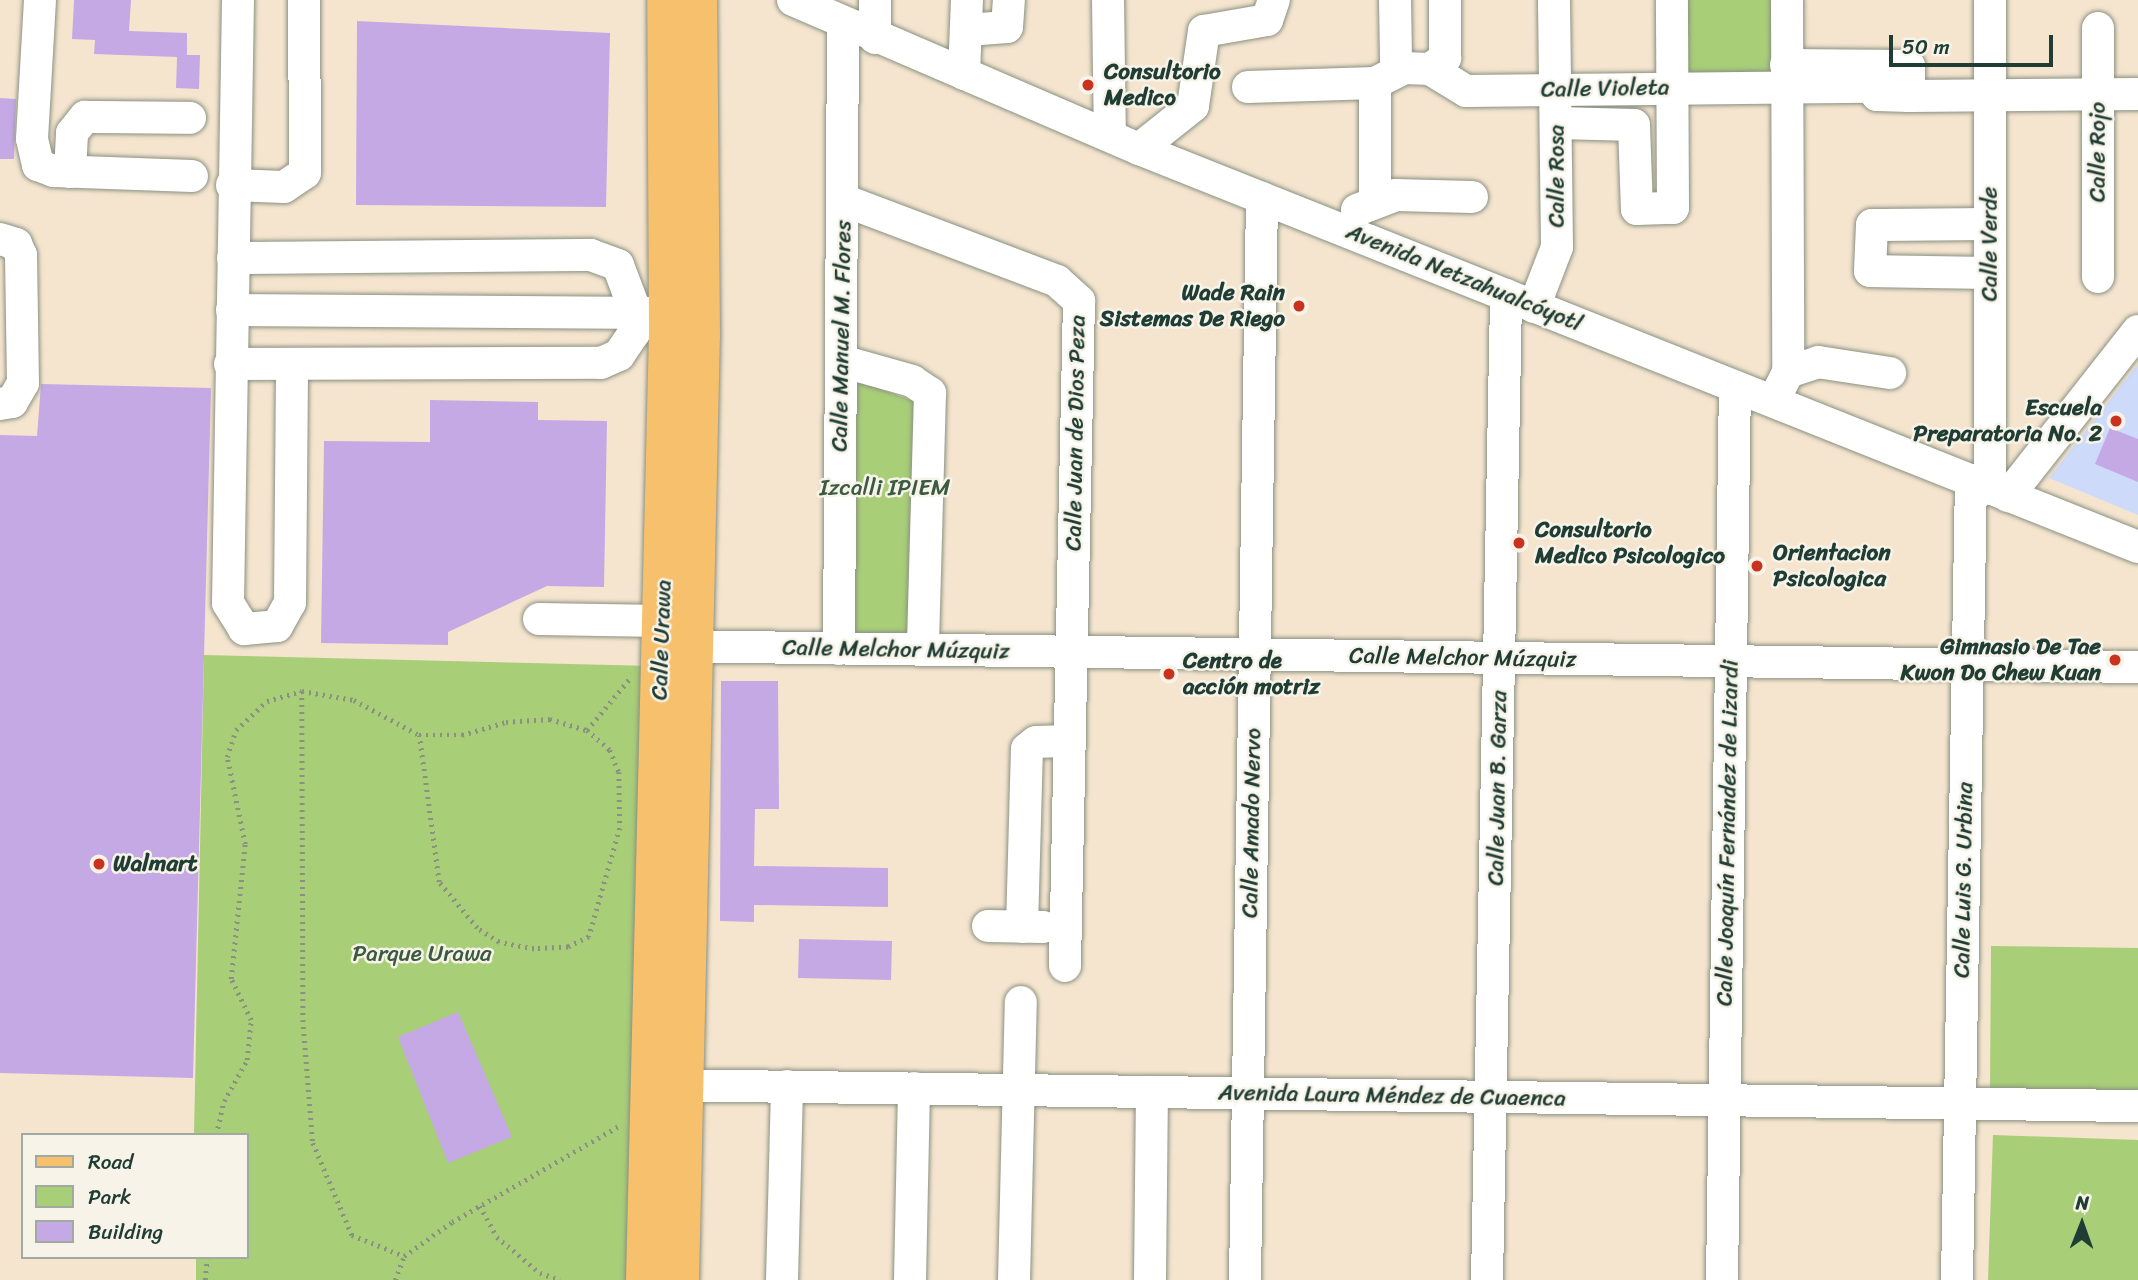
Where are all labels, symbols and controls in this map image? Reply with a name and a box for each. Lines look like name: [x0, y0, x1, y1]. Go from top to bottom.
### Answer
scale bar: [1893, 21, 2058, 65]
text: 50 m: [1902, 28, 1950, 66]
place label: Consultorio Medico: [1104, 58, 1221, 112]
street label: Calle Violeta: [1541, 74, 1669, 104]
marker: Consultorio Medico: [1078, 75, 1098, 95]
street label: Calle Rojo: [2084, 101, 2112, 203]
street label: Calle Rosa: [1543, 124, 1571, 228]
street label: Calle Verde: [1976, 187, 2004, 301]
street label: Avenida Netzahualcóyotl: [1342, 218, 1586, 338]
street label: Calle Manuel M. Flores: [826, 221, 858, 451]
place label: Wade Rain Sistemas De Riego: [1099, 279, 1285, 333]
marker: Wade Rain Sistemas De Riego: [1291, 298, 1307, 314]
street label: Calle Juan de Dios Peza: [1060, 315, 1092, 551]
place label: Escuela Preparatoria No. 2: [1913, 394, 2102, 448]
marker: Escuela Preparatoria No. 2: [2108, 413, 2124, 429]
park label: Izcalli IPIEM: [819, 474, 951, 502]
place label: Consultorio Medico Psicologico: [1535, 516, 1726, 570]
marker: Consultorio Medico Psicologico: [1509, 533, 1529, 553]
place label: Orientacion Psicologica: [1773, 539, 1891, 593]
marker: Orientacion Psicologica: [1747, 556, 1767, 576]
street label: Calle Urawa: [646, 579, 678, 701]
place label: Gimnasio De Tae Kwon Do Chew Kuan: [1899, 633, 2101, 687]
street label: Calle Melchor Múzquiz: [782, 634, 1010, 666]
street label: Calle Melchor Múzquiz: [1349, 642, 1577, 674]
place label: Centro de acción motriz: [1183, 647, 1320, 701]
marker: Gimnasio De Tae Kwon Do Chew Kuan: [2107, 652, 2123, 668]
street label: Calle Joaquín Fernández de Lizardi: [1711, 659, 1745, 1007]
marker: Centro de acción motriz: [1161, 666, 1177, 682]
street label: Calle Juan B. Garza: [1482, 690, 1514, 886]
street label: Calle Amado Nervo: [1237, 728, 1267, 918]
street label: Calle Luis G. Urbina: [1948, 781, 1980, 979]
place label: Walmart: [113, 850, 198, 878]
marker: Walmart: [91, 856, 107, 872]
park label: Parque Urawa: [352, 940, 492, 968]
street label: Avenida Laura Méndez de Cuaenca: [1219, 1079, 1565, 1113]
legend: [21, 1133, 248, 1259]
text: Road: [88, 1143, 133, 1181]
text: Park: [88, 1178, 131, 1216]
text: N: [2075, 1186, 2089, 1219]
north arrow: [2047, 1189, 2117, 1259]
text: Building: [88, 1213, 163, 1251]

